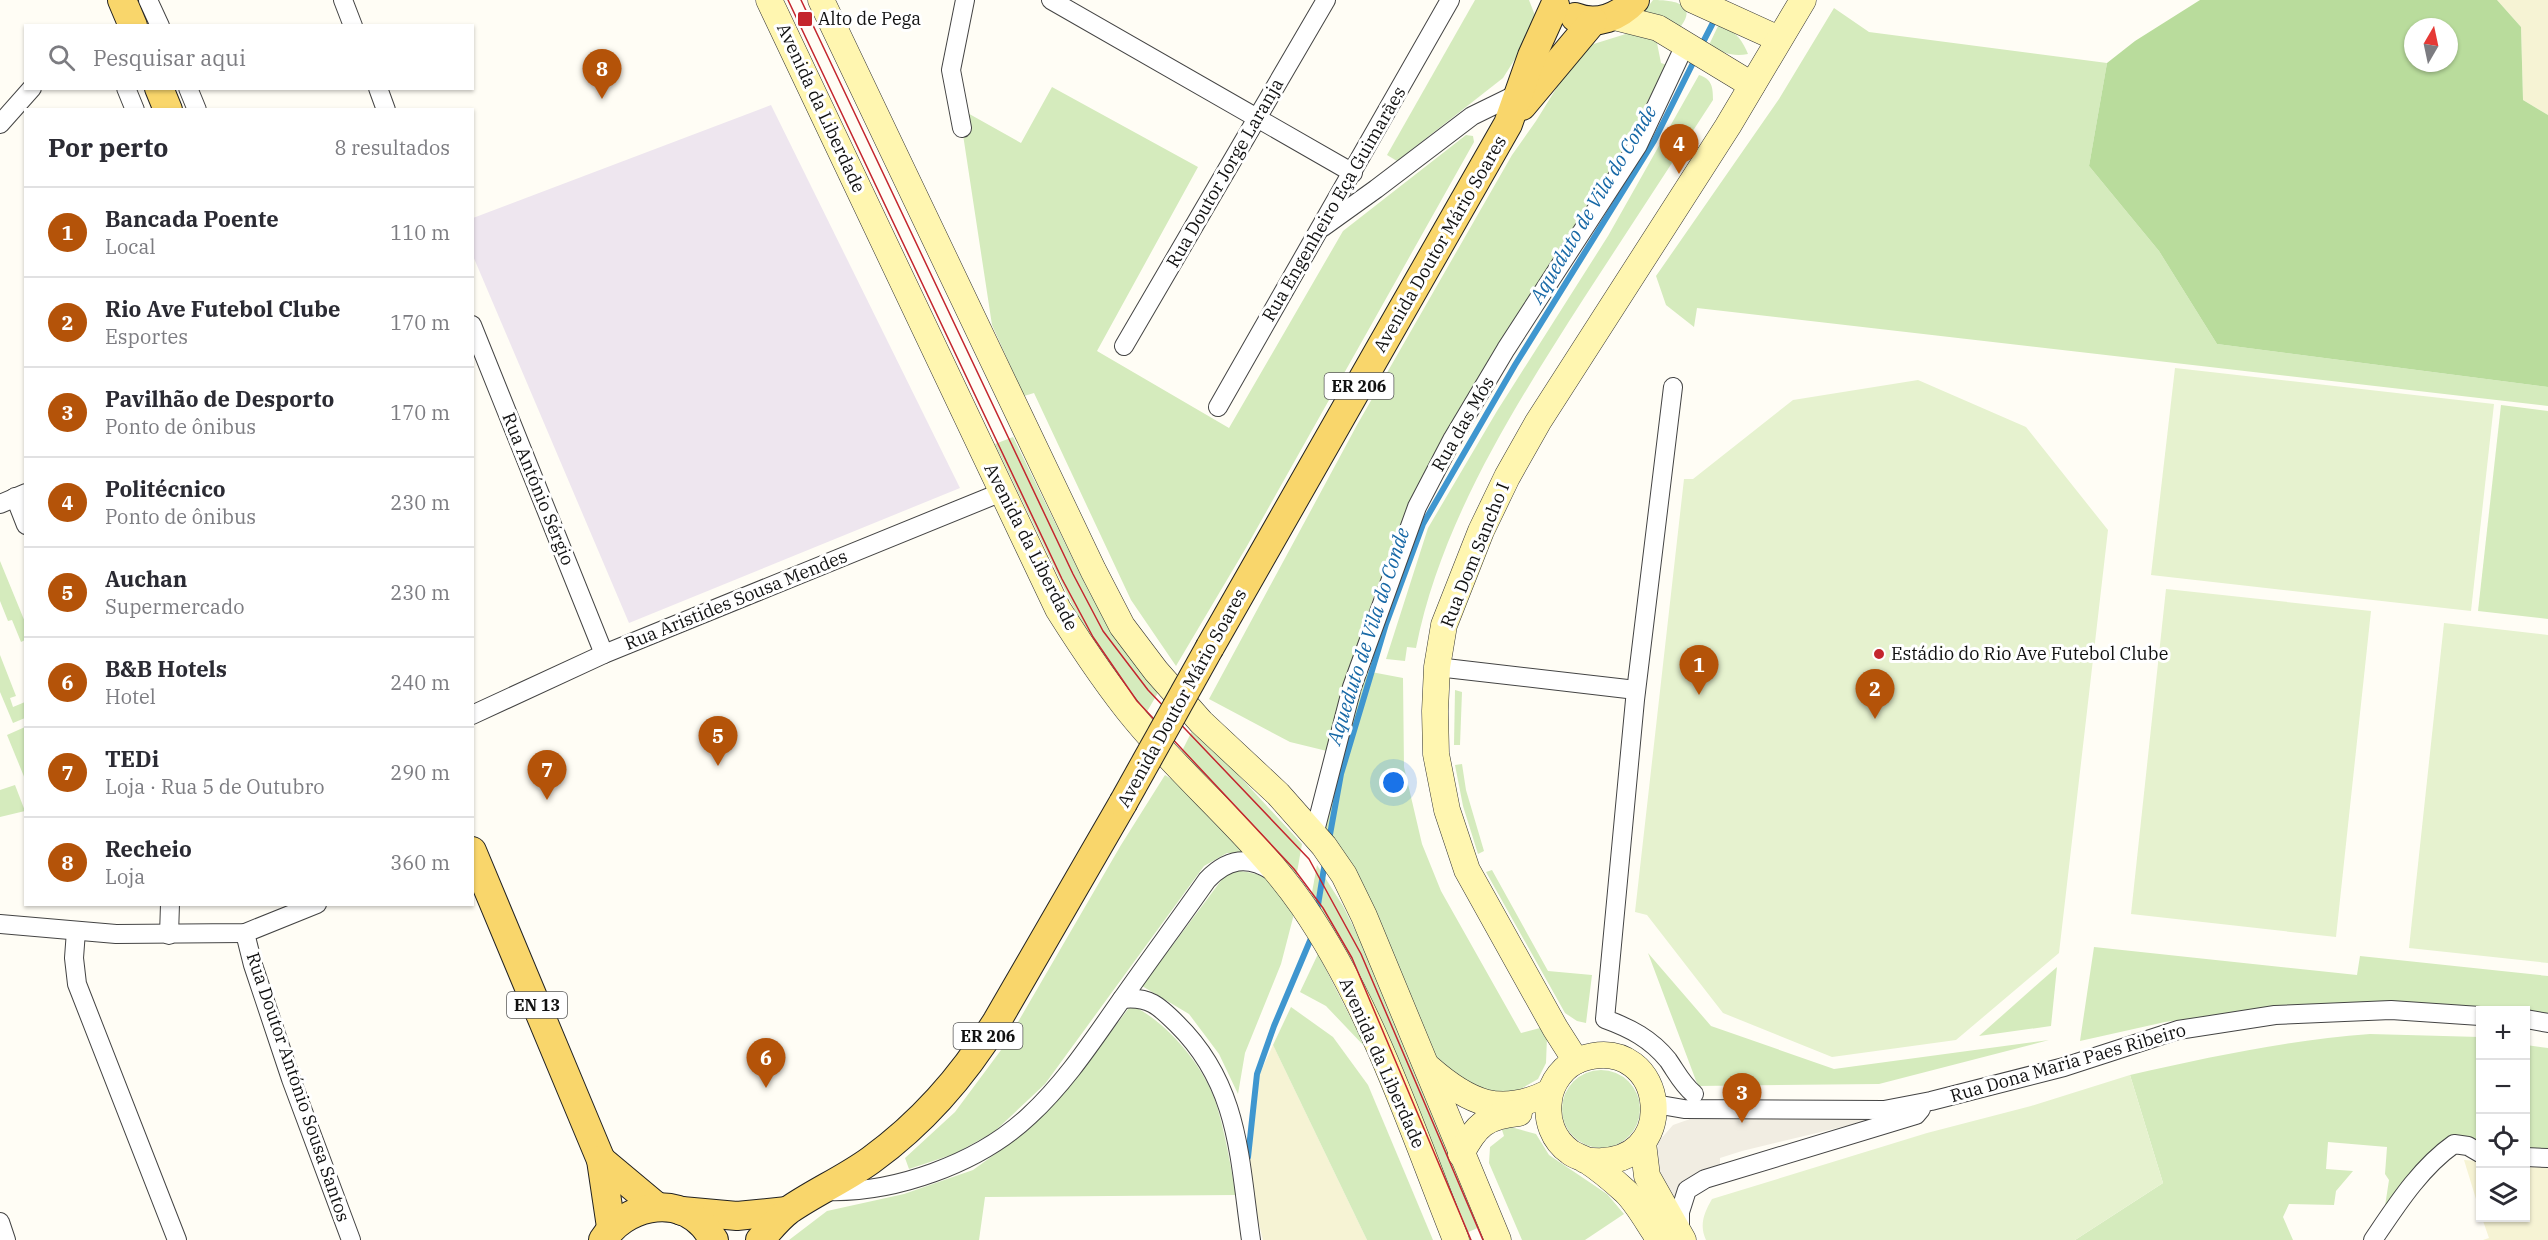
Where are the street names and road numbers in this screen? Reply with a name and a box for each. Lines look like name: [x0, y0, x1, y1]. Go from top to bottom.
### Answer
street label: Avenida da Liberdade: [772, 19, 871, 196]
street label: Rua Doutor Jorge Laranja: [1161, 74, 1288, 271]
street label: Rua Engenheiro Eça Guimarães: [1257, 82, 1410, 325]
street label: Avenida Doutor Mário Soares: [1368, 131, 1511, 356]
street label: Rua das Mós: [1426, 372, 1499, 475]
road number: ER 206: [1324, 373, 1394, 399]
street label: Rua António Sérgio: [497, 409, 580, 569]
street label: Avenida da Liberdade: [979, 459, 1084, 634]
street label: Rua Dom Sancho I: [1435, 479, 1514, 631]
street label: Rua Aristides Sousa Mendes: [621, 544, 851, 655]
street label: Avenida Doutor Mário Soares: [1112, 584, 1251, 811]
street label: Rua Doutor António Sousa Santos: [241, 949, 356, 1225]
street label: Avenida da Liberdade: [1334, 974, 1430, 1152]
road number: EN 13: [507, 992, 567, 1018]
street label: Rua Dona Maria Paes Ribeiro: [1947, 1018, 2188, 1107]
road number: ER 206: [954, 1023, 1022, 1049]

